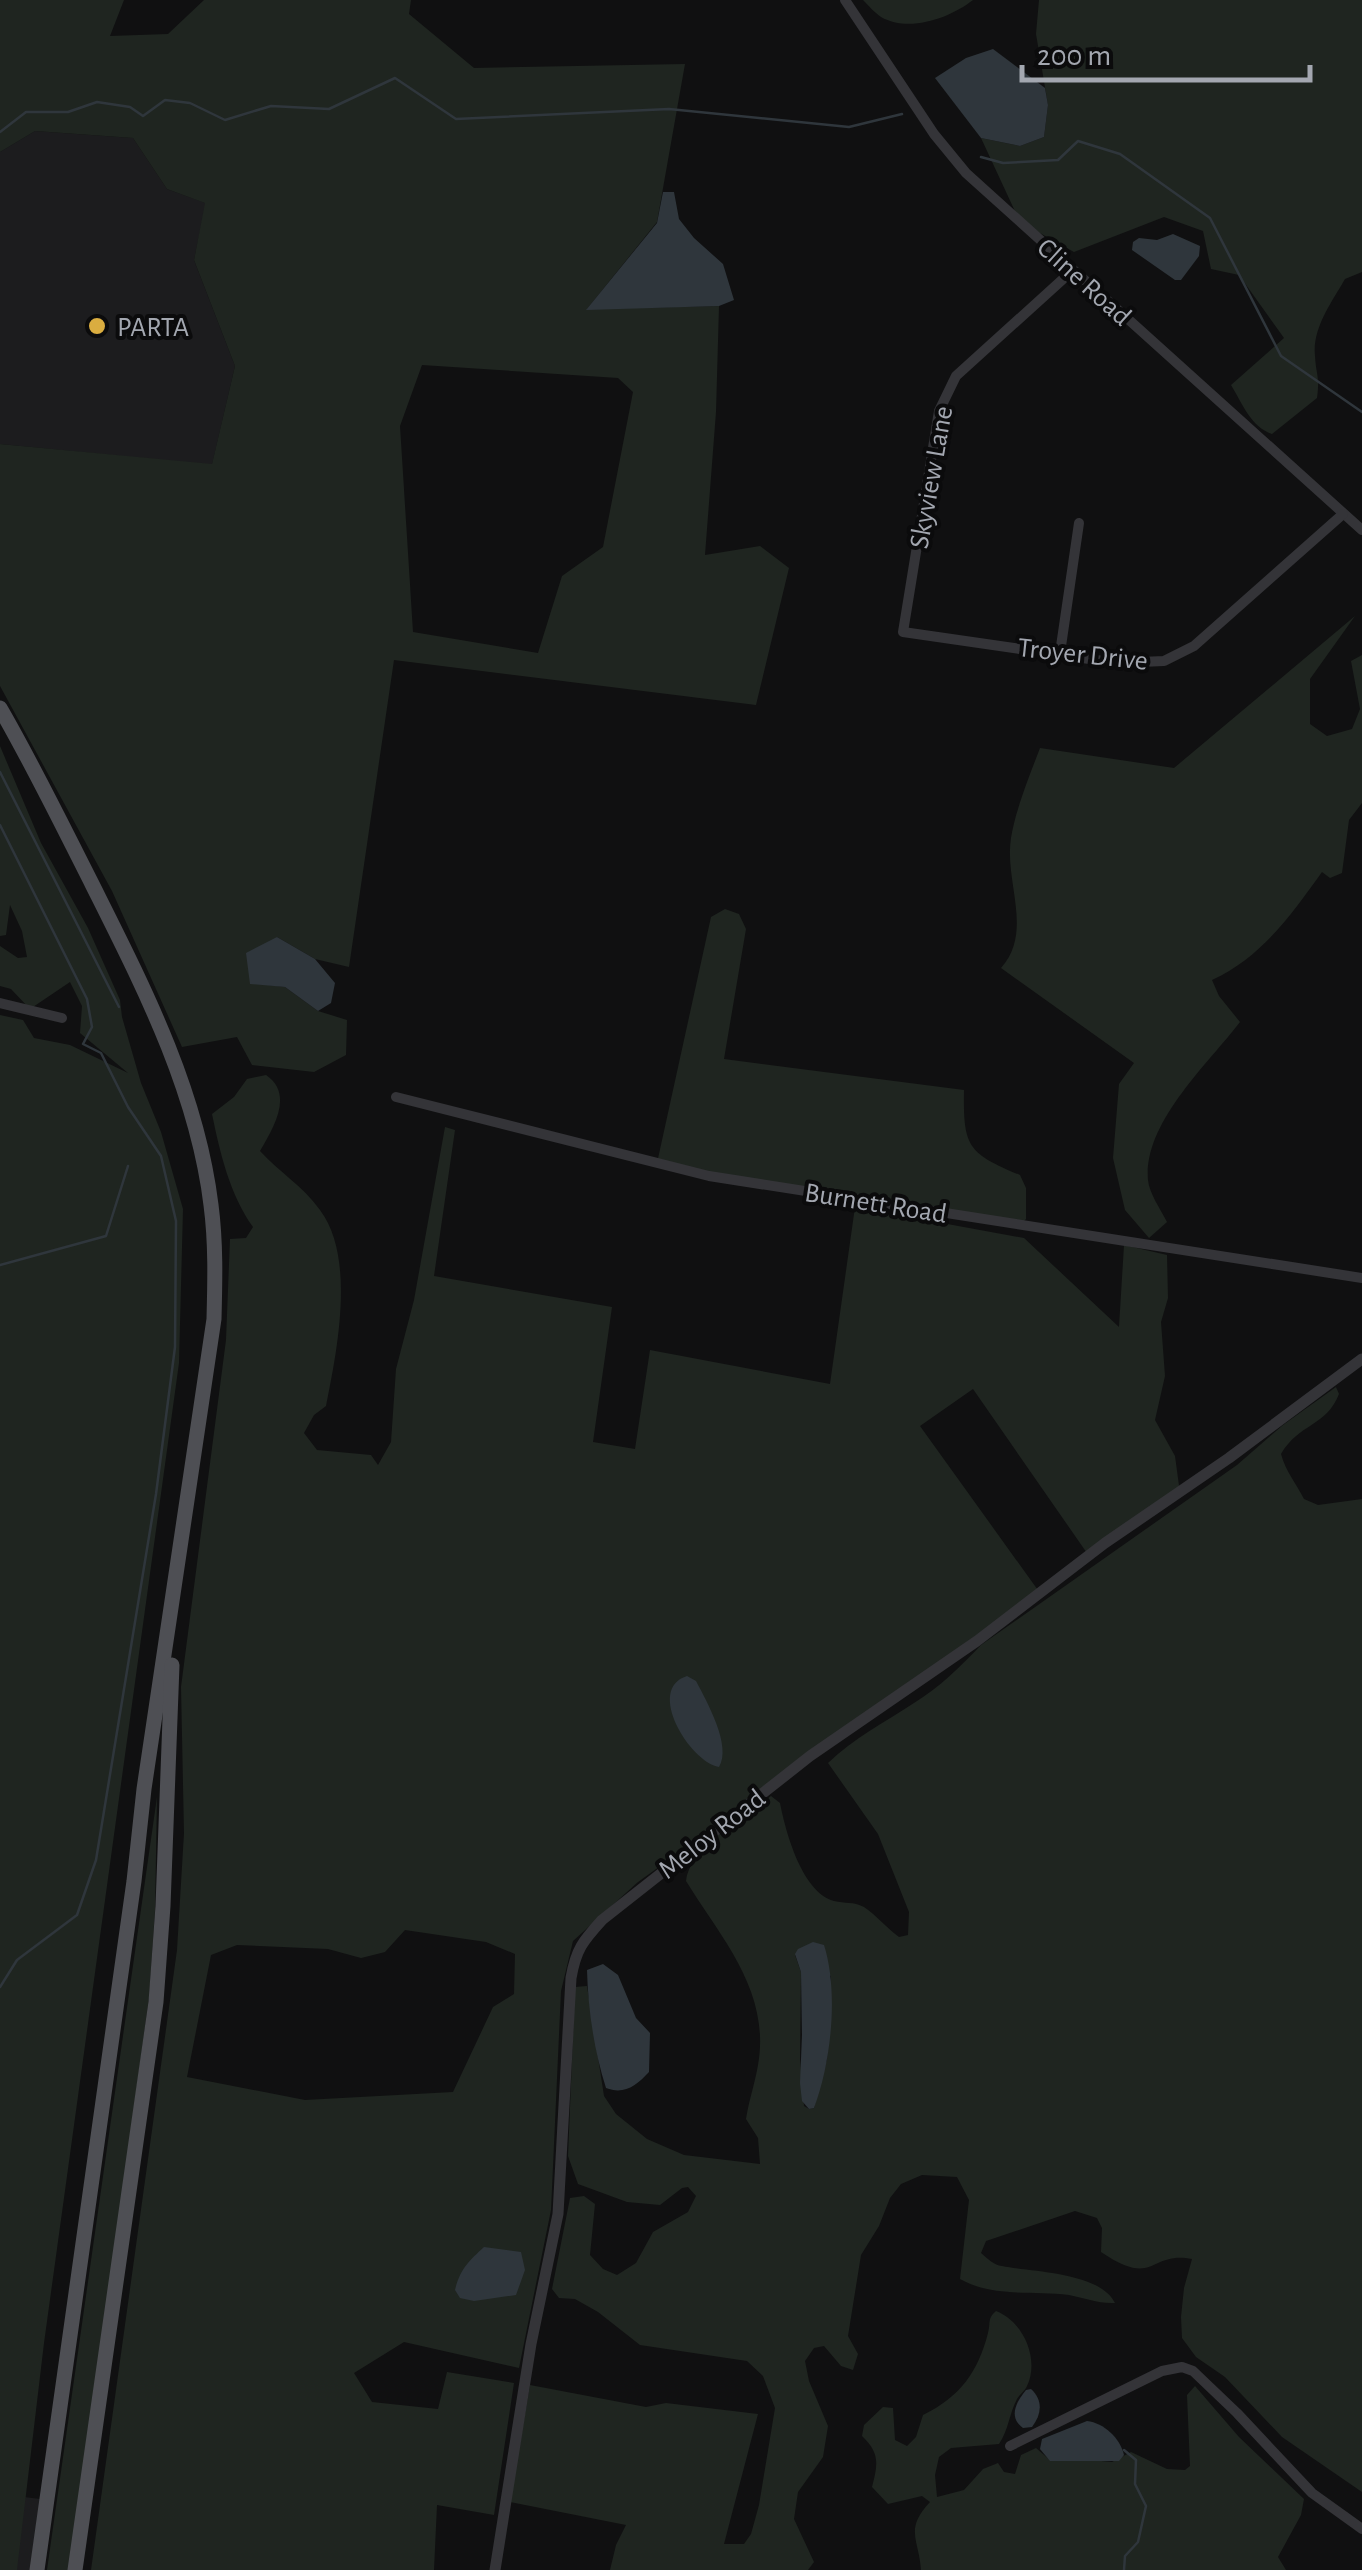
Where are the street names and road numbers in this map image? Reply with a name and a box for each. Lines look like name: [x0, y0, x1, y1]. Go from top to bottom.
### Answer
street label: Cline Road: [1031, 233, 1136, 332]
street label: Skyview Lane: [906, 404, 958, 551]
street label: Troyer Drive: [1016, 634, 1149, 676]
street label: Burnett Road: [803, 1179, 949, 1229]
street label: Meloy Road: [654, 1784, 771, 1885]

